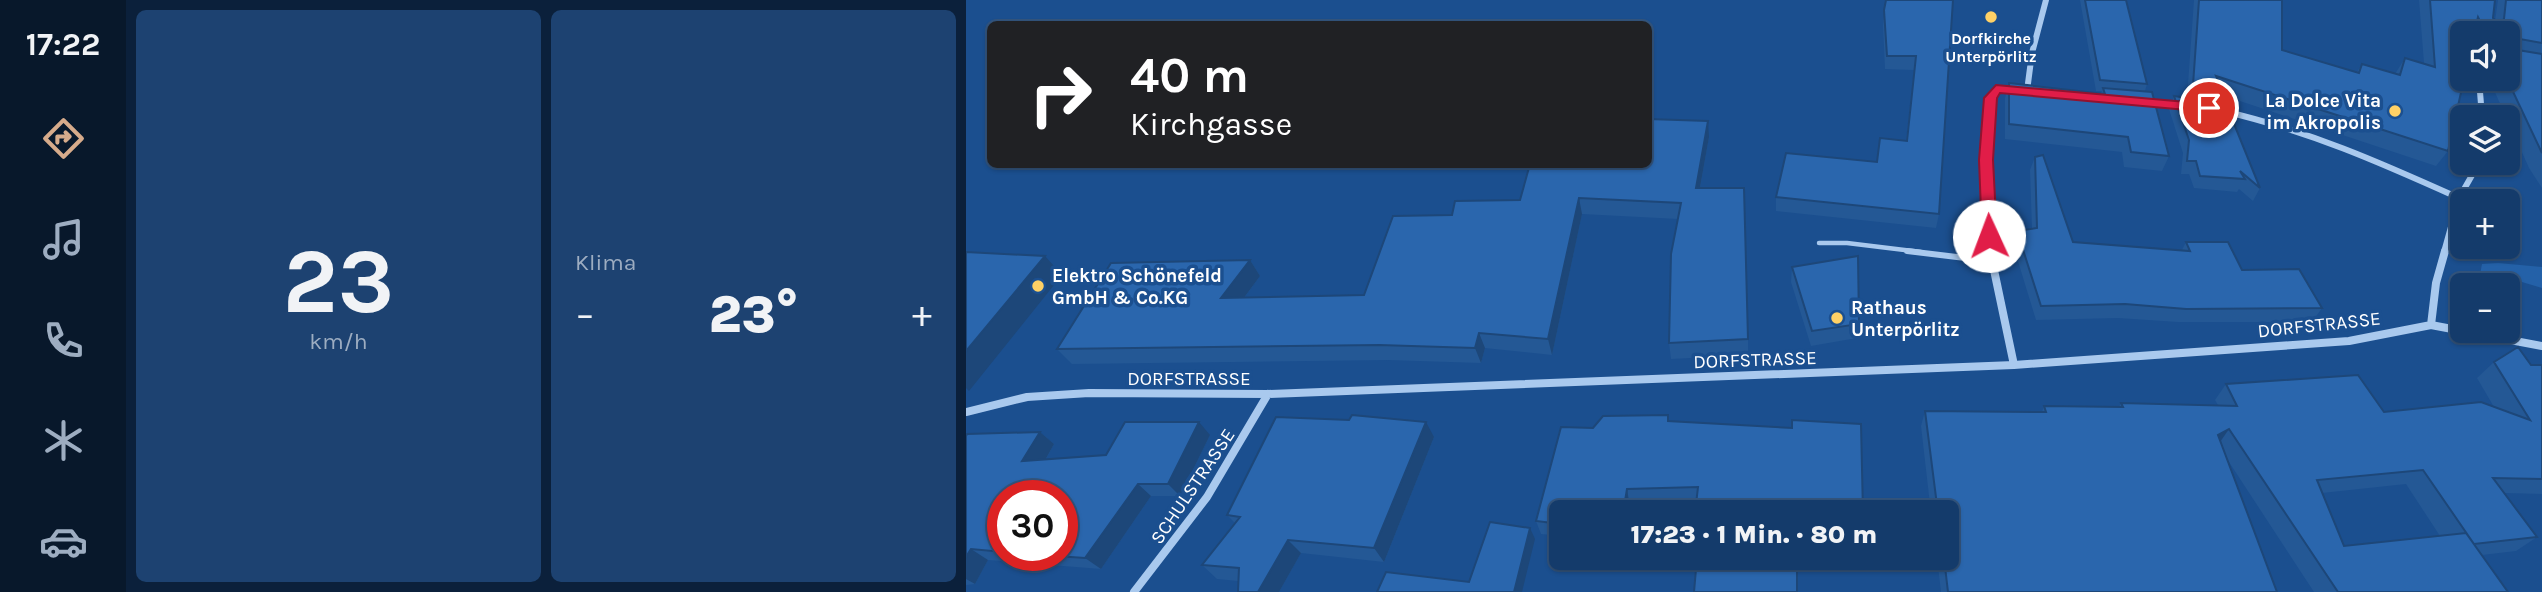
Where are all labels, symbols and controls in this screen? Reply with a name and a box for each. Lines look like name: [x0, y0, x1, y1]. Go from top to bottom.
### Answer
marker: Dorfkirche Unterpörlitz: [1983, 9, 1999, 25]
map controls: [2450, 21, 2520, 343]
button: sound: [2450, 21, 2520, 91]
text: 17:22: [26, 26, 100, 63]
place label: Dorfkirche Unterpörlitz: [1945, 29, 2037, 66]
text: 40 m: [1130, 47, 1249, 104]
icon: right: [1015, 49, 1106, 140]
pin: [2179, 78, 2239, 138]
icon: arrive: [2190, 89, 2228, 127]
place label: La Dolce Vita im Akropolis: [2265, 90, 2381, 134]
marker: La Dolce Vita im Akropolis: [2387, 103, 2403, 119]
button: layers: [2450, 105, 2520, 175]
text: Kirchgasse: [1130, 106, 1292, 143]
icon: directions: [39, 114, 88, 163]
button: +: [2450, 189, 2520, 259]
position arrow: [1952, 199, 2026, 273]
icon: music: [39, 215, 88, 264]
text: 23: [283, 229, 394, 335]
text: Klima: [575, 249, 636, 276]
place label: Elektro Schönefeld GmbH & Co.KG: [1052, 265, 1222, 309]
button: −: [2450, 273, 2520, 343]
marker: Elektro Schönefeld GmbH & Co.KG: [1030, 278, 1046, 294]
text: 23°: [709, 284, 798, 345]
text: −: [575, 292, 595, 337]
text: +: [912, 292, 932, 337]
place label: Rathaus Unterpörlitz: [1851, 297, 1960, 341]
street label: DORFSTRASSE: [2256, 308, 2382, 342]
marker: Rathaus Unterpörlitz: [1829, 310, 1845, 326]
icon: phone: [39, 316, 88, 365]
text: km/h: [309, 328, 368, 355]
street label: DORFSTRASSE: [1693, 347, 1817, 373]
street label: DORFSTRASSE: [1127, 368, 1251, 390]
icon: climate: [39, 416, 88, 465]
street label: SCHULSTRASSE: [1146, 425, 1240, 548]
speed limit sign: 30: [987, 480, 1078, 571]
icon: car: [39, 517, 88, 566]
text: 17:23 · 1 Min. · 80 m: [1631, 519, 1877, 550]

